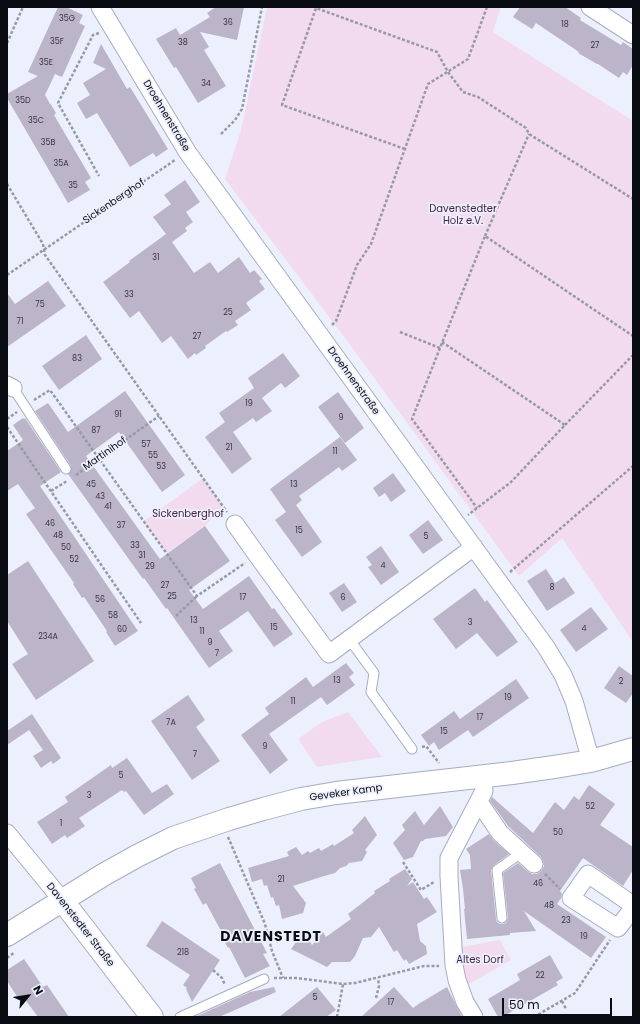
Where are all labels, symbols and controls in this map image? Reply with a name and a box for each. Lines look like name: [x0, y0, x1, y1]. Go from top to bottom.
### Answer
house number: 35G: [59, 14, 75, 24]
house number: 36: [223, 18, 233, 28]
house number: 18: [561, 20, 569, 30]
house number: 35F: [50, 37, 64, 47]
house number: 38: [178, 38, 188, 48]
house number: 27: [591, 41, 599, 51]
house number: 35E: [39, 58, 53, 68]
street label: Droehnenstraße: [140, 78, 192, 154]
house number: 34: [201, 79, 211, 89]
house number: 35D: [15, 96, 31, 106]
house number: 35C: [28, 116, 44, 126]
house number: 35B: [41, 138, 55, 148]
house number: 35A: [53, 159, 69, 169]
street label: Sickenberghof: [81, 177, 147, 227]
house number: 35: [68, 181, 78, 191]
park label: Davenstedter Holz e.V.: [429, 203, 497, 226]
house number: 31: [152, 253, 160, 263]
house number: 33: [124, 290, 134, 300]
house number: 75: [35, 300, 45, 310]
house number: 25: [223, 308, 233, 318]
house number: 71: [17, 317, 23, 327]
house number: 27: [193, 332, 201, 342]
street label: Droehnenstraße: [324, 345, 382, 417]
house number: 83: [72, 354, 82, 364]
house number: 19: [245, 399, 253, 409]
house number: 91: [114, 410, 122, 420]
house number: 9: [338, 413, 344, 423]
house number: 87: [91, 426, 101, 436]
street label: Martinihof: [81, 435, 129, 473]
house number: 57: [141, 440, 151, 450]
house number: 21: [225, 443, 233, 453]
house number: 11: [332, 447, 338, 457]
house number: 55: [148, 451, 158, 461]
house number: 53: [156, 462, 166, 472]
house number: 45: [86, 480, 96, 490]
house number: 13: [290, 480, 298, 490]
house number: 43: [95, 492, 105, 502]
house number: 41: [104, 502, 112, 512]
park label: Sickenberghof: [152, 508, 224, 520]
house number: 46: [45, 519, 55, 529]
house number: 37: [116, 521, 126, 531]
house number: 15: [295, 526, 303, 536]
house number: 48: [53, 531, 63, 541]
house number: 5: [423, 532, 429, 542]
house number: 33: [130, 541, 140, 551]
house number: 50: [61, 543, 71, 553]
house number: 31: [138, 551, 146, 561]
house number: 52: [69, 555, 79, 565]
house number: 4: [380, 561, 386, 571]
house number: 29: [145, 562, 155, 572]
house number: 27: [161, 581, 169, 591]
house number: 8: [549, 583, 555, 593]
house number: 25: [167, 592, 177, 602]
house number: 17: [240, 593, 246, 603]
house number: 6: [340, 593, 346, 603]
house number: 56: [95, 595, 105, 605]
house number: 58: [108, 611, 118, 621]
house number: 13: [190, 616, 198, 626]
house number: 3: [468, 618, 472, 628]
house number: 15: [270, 623, 278, 633]
house number: 4: [581, 624, 587, 634]
house number: 60: [117, 625, 127, 635]
house number: 11: [199, 627, 205, 637]
house number: 234A: [38, 632, 58, 642]
house number: 9: [207, 638, 213, 648]
house number: 7: [215, 649, 219, 659]
house number: 13: [333, 676, 341, 686]
house number: 2: [619, 677, 623, 687]
house number: 19: [504, 693, 512, 703]
house number: 11: [290, 697, 296, 707]
house number: 17: [477, 713, 483, 723]
house number: 7A: [166, 718, 176, 728]
house number: 15: [440, 727, 448, 737]
house number: 9: [262, 742, 268, 752]
house number: 7: [193, 750, 197, 760]
house number: 5: [118, 771, 124, 781]
street label: Geveker Kamp: [309, 782, 383, 804]
house number: 3: [87, 791, 91, 801]
house number: 52: [585, 802, 595, 812]
house number: 1: [60, 819, 62, 829]
house number: 50: [553, 828, 563, 838]
house number: 21: [277, 875, 285, 885]
house number: 46: [533, 879, 543, 889]
street label: Davenstedter Straße: [44, 881, 116, 969]
house number: 48: [544, 901, 554, 911]
house number: 23: [561, 916, 571, 926]
district label: DAVENSTEDT: [220, 929, 322, 945]
house number: 19: [580, 932, 588, 942]
house number: 218: [177, 948, 189, 958]
park label: Altes Dorf: [456, 954, 504, 966]
house number: 22: [535, 971, 545, 981]
north arrow: [8, 976, 48, 1016]
text: N: [29, 982, 47, 998]
scale bar: [504, 990, 614, 1016]
house number: 5: [312, 993, 318, 1003]
text: 50 m: [509, 996, 540, 1013]
house number: 17: [388, 998, 394, 1008]

